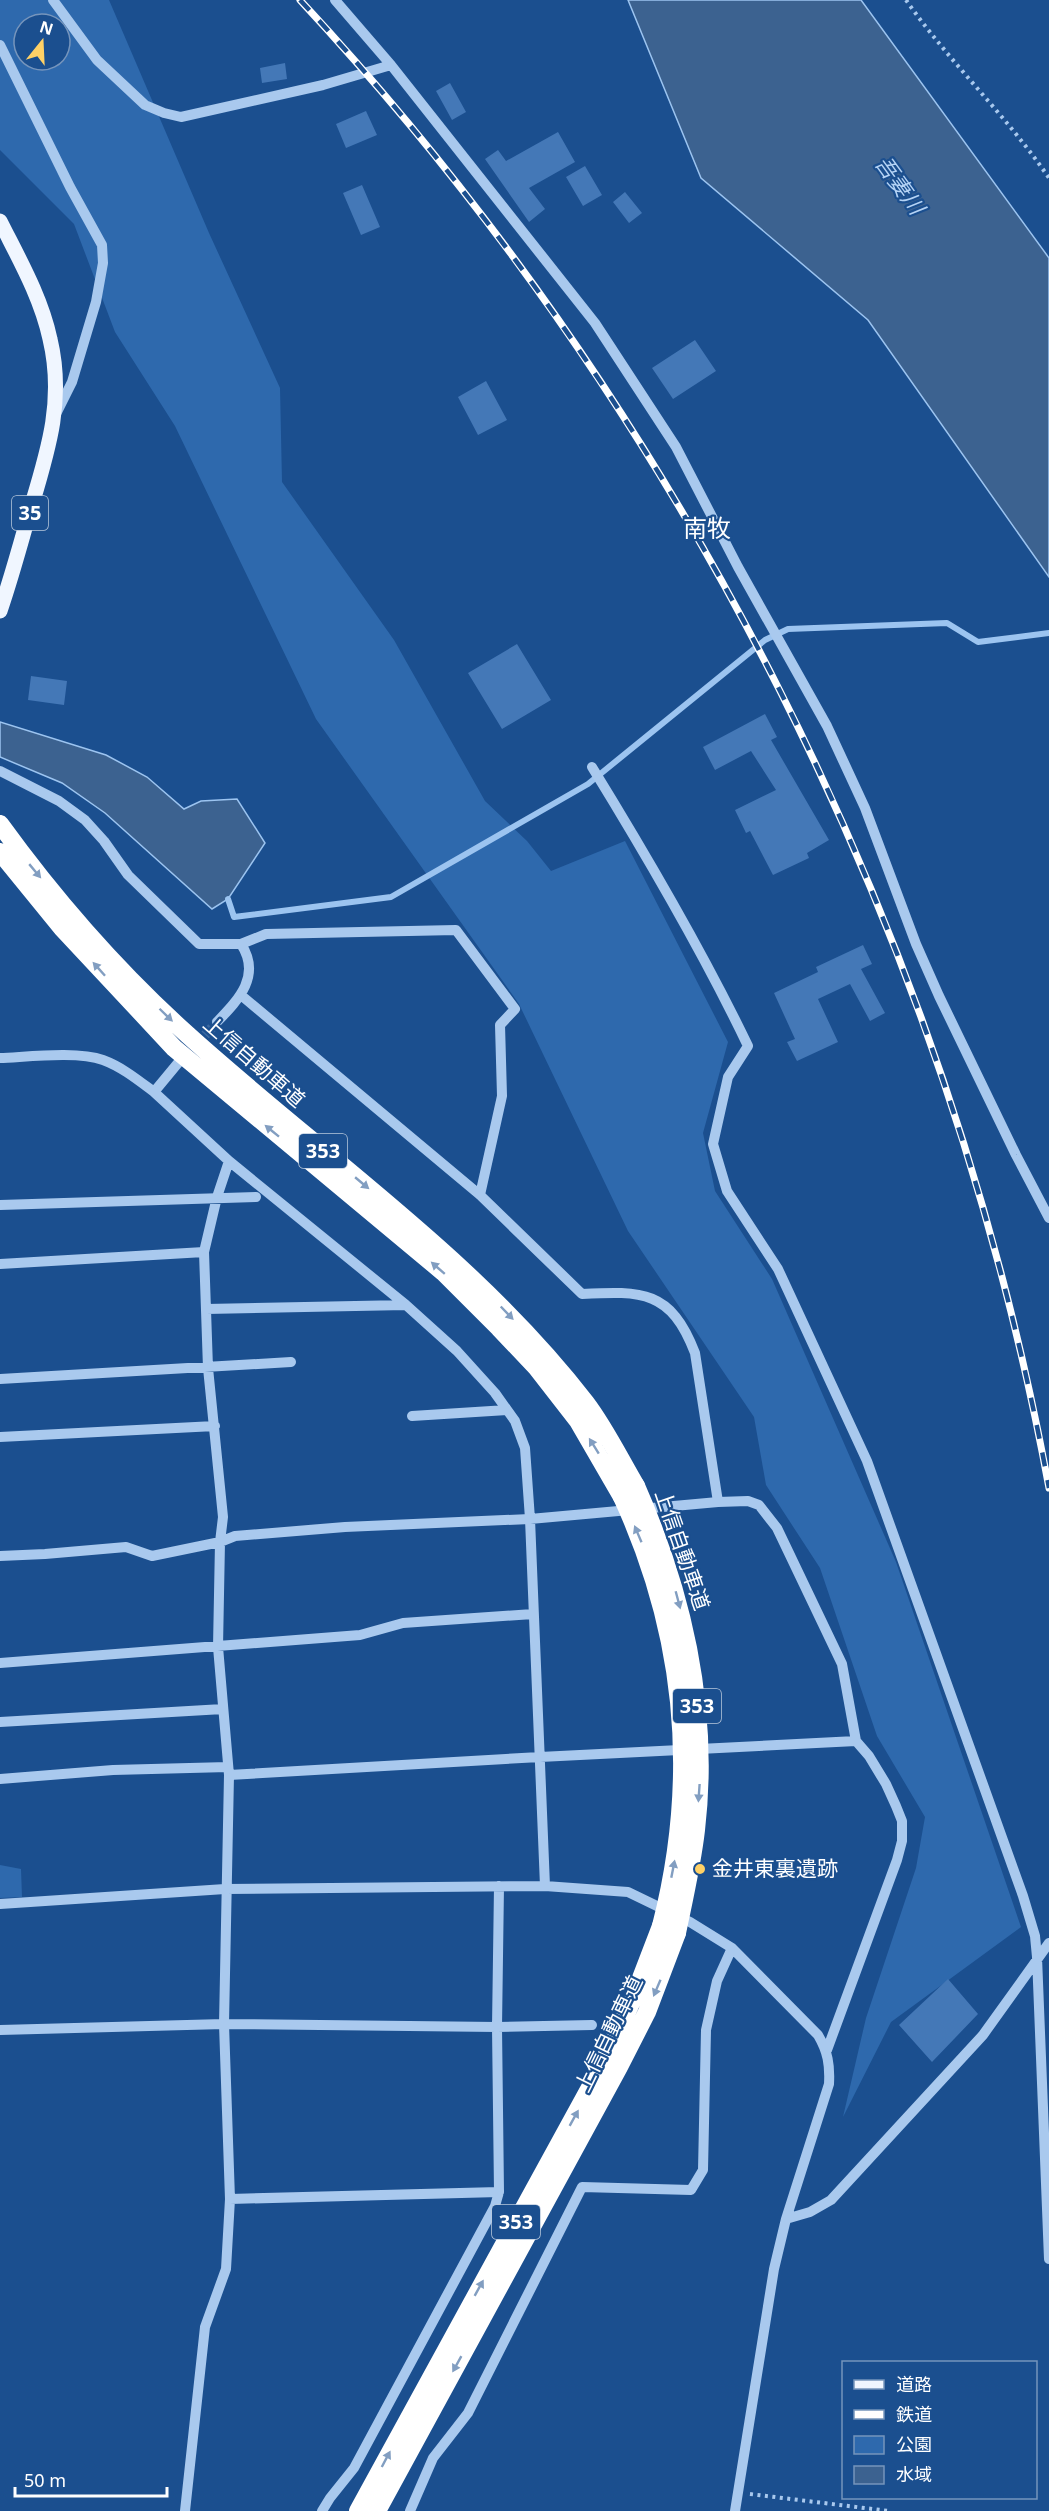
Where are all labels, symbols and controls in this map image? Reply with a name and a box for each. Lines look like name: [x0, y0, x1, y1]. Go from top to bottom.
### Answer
north arrow: [12, 12, 72, 72]
text: N: [37, 15, 56, 40]
water label: 吾妻川: [869, 149, 934, 222]
road number: 35: [12, 496, 48, 530]
district label: 南牧: [683, 511, 731, 544]
one-way arrow: [28, 863, 41, 878]
one-way arrow: [93, 962, 106, 977]
one-way arrow: [159, 1007, 173, 1021]
street label: 上信自動車道: [198, 1009, 311, 1113]
one-way arrow: [265, 1125, 280, 1138]
road number: 353: [299, 1134, 347, 1168]
one-way arrow: [354, 1177, 369, 1189]
one-way arrow: [430, 1262, 446, 1275]
one-way arrow: [500, 1305, 513, 1320]
one-way arrow: [588, 1438, 599, 1454]
street label: 上信自動車道: [649, 1486, 717, 1614]
one-way arrow: [633, 1524, 643, 1542]
one-way arrow: [674, 1591, 684, 1609]
road number: 353: [673, 1689, 721, 1723]
one-way arrow: [694, 1784, 703, 1803]
place label: 金井東裏遺跡: [712, 1854, 838, 1882]
one-way arrow: [669, 1859, 678, 1878]
marker: 金井東裏遺跡: [693, 1862, 707, 1876]
street label: 上信自動車道: [568, 1971, 648, 2096]
one-way arrow: [652, 1980, 662, 1998]
one-way arrow: [568, 2109, 578, 2126]
road number: 353: [492, 2205, 540, 2239]
one-way arrow: [474, 2280, 484, 2297]
one-way arrow: [452, 2356, 462, 2373]
legend: [842, 2361, 1037, 2499]
text: 道路: [896, 2372, 932, 2396]
text: 鉄道: [896, 2402, 932, 2426]
text: 公園: [896, 2432, 932, 2456]
one-way arrow: [381, 2451, 391, 2468]
scale bar: [15, 2460, 166, 2498]
text: 水域: [896, 2462, 932, 2486]
text: 50 m: [24, 2468, 66, 2492]

